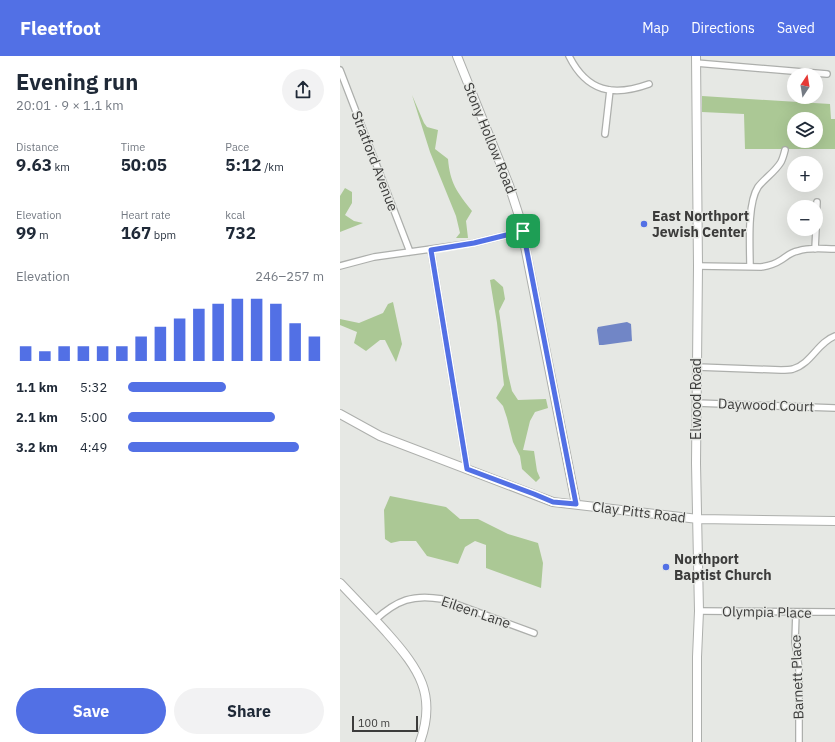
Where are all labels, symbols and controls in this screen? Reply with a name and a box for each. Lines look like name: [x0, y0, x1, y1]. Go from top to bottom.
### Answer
text: Fleetfoot: [20, 16, 101, 40]
text: Map: [642, 19, 669, 37]
text: Directions: [691, 19, 755, 37]
text: Saved: [777, 19, 815, 37]
text: Evening run: [16, 67, 138, 96]
north arrow: [787, 68, 823, 104]
map controls: [787, 68, 823, 236]
button: share: [282, 69, 324, 111]
street label: Stony Hollow Road: [460, 80, 520, 196]
text: 20:01 · 9 × 1.1 km: [16, 97, 124, 114]
street label: Stratford Avenue: [348, 108, 402, 214]
button: layers: [787, 112, 823, 148]
text: Distance: [16, 140, 59, 154]
text: Time: [121, 140, 145, 154]
text: Pace: [225, 140, 249, 154]
text: 9.63: [16, 154, 52, 176]
text: 50:05: [121, 154, 167, 176]
text: 5:12: [225, 154, 262, 176]
button: +: [787, 156, 823, 192]
text: km: [52, 160, 70, 174]
text: /km: [262, 160, 284, 174]
button: −: [787, 200, 823, 236]
place label: East Northport Jewish Center: [652, 207, 749, 241]
text: Elevation: [16, 208, 62, 222]
text: Heart rate: [121, 208, 171, 222]
text: kcal: [225, 208, 245, 222]
pin: [506, 214, 540, 248]
marker: East Northport Jewish Center: [639, 219, 649, 229]
icon: arrive: [512, 220, 534, 242]
text: 99: [16, 222, 36, 244]
text: 167: [121, 222, 151, 244]
text: 732: [225, 222, 256, 244]
text: m: [36, 228, 49, 242]
text: bpm: [151, 228, 176, 242]
text: Elevation: [16, 268, 70, 285]
text: 246–257 m: [255, 268, 324, 285]
street label: Elwood Road: [687, 358, 705, 440]
text: 1.1 km: [16, 379, 58, 396]
text: 5:32: [80, 379, 107, 396]
street label: Daywood Court: [718, 394, 814, 416]
text: 2.1 km: [16, 409, 58, 426]
text: 5:00: [80, 409, 107, 426]
text: 3.2 km: [16, 439, 58, 456]
text: 4:49: [80, 439, 107, 456]
street label: Clay Pitts Road: [591, 497, 687, 527]
place label: Northport Baptist Church: [674, 550, 772, 584]
marker: Northport Baptist Church: [661, 562, 671, 572]
street label: Eileen Lane: [439, 592, 513, 632]
street label: Olympia Place: [722, 602, 812, 622]
street label: Barnett Place: [787, 634, 807, 720]
button: Save: [16, 688, 166, 734]
button: Share: [174, 688, 324, 734]
scale bar: [352, 714, 418, 733]
text: 100 m: [358, 716, 390, 730]

